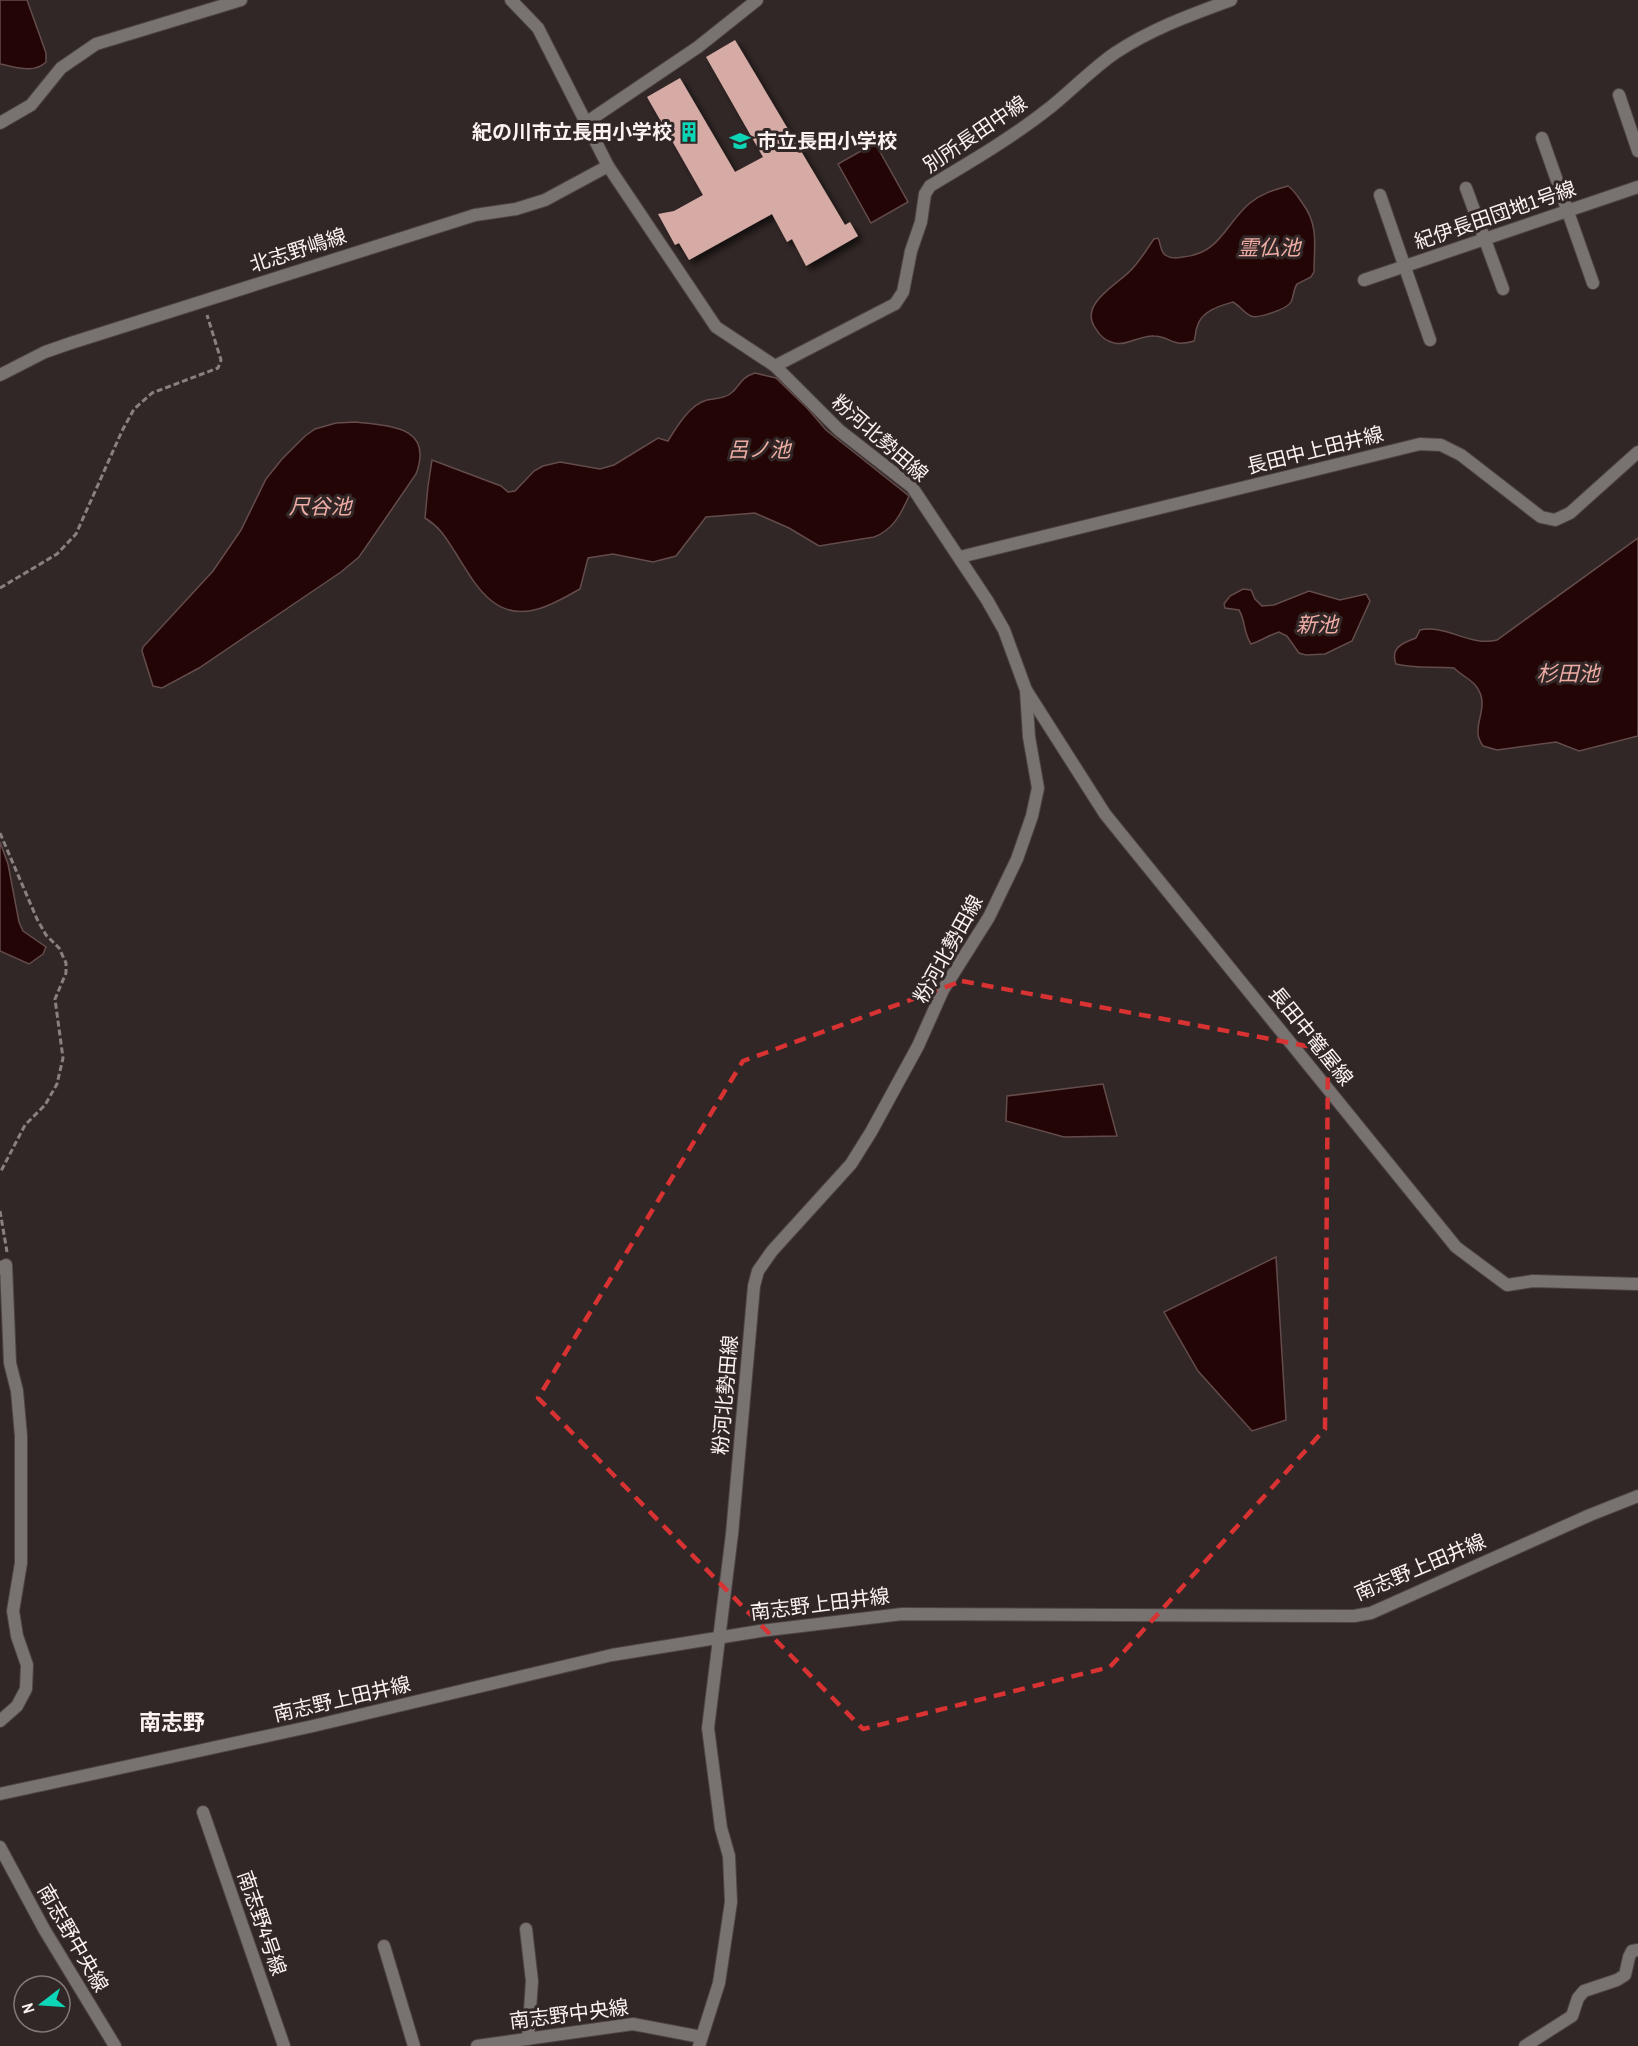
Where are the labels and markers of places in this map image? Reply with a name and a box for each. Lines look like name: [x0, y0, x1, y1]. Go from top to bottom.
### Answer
place label: 紀の川市立長田小学校: [472, 118, 672, 145]
building icon: 紀の川市立長田小学校: [677, 120, 701, 144]
place label: 市立長田小学校: [757, 127, 897, 154]
school or university icon: 市立長田小学校: [728, 129, 752, 153]

